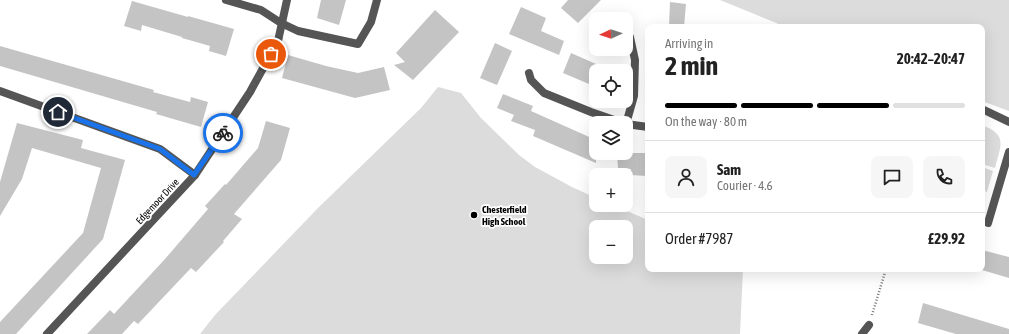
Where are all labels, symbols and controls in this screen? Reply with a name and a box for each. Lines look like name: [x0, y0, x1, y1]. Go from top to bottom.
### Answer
north arrow: [589, 12, 633, 56]
map controls: [589, 12, 633, 264]
text: Arriving in: [665, 36, 713, 51]
pin: [254, 37, 288, 71]
icon: bag: [260, 43, 282, 65]
text: 20:42–20:47: [897, 50, 965, 67]
text: 2 min: [665, 51, 718, 81]
button: locate: [589, 64, 633, 108]
pin: [41, 95, 75, 129]
icon: home: [47, 101, 69, 123]
courier: [203, 113, 243, 153]
text: On the way · 80 m: [665, 114, 747, 129]
button: layers: [589, 116, 633, 160]
icon: bike: [212, 122, 234, 144]
button: person: [665, 156, 707, 198]
button: chat: [871, 156, 913, 198]
button: phone: [923, 156, 965, 198]
text: Sam: [717, 161, 741, 178]
button: +: [589, 168, 633, 212]
street label: Edgemoor Drive: [134, 176, 181, 226]
text: Courier · 4.6: [717, 178, 773, 193]
place label: Chesterfield High School: [482, 204, 527, 227]
marker: Chesterfield High School: [469, 210, 479, 220]
button: −: [589, 220, 633, 264]
text: Order #7987: [665, 230, 733, 247]
text: £29.92: [928, 230, 965, 247]

